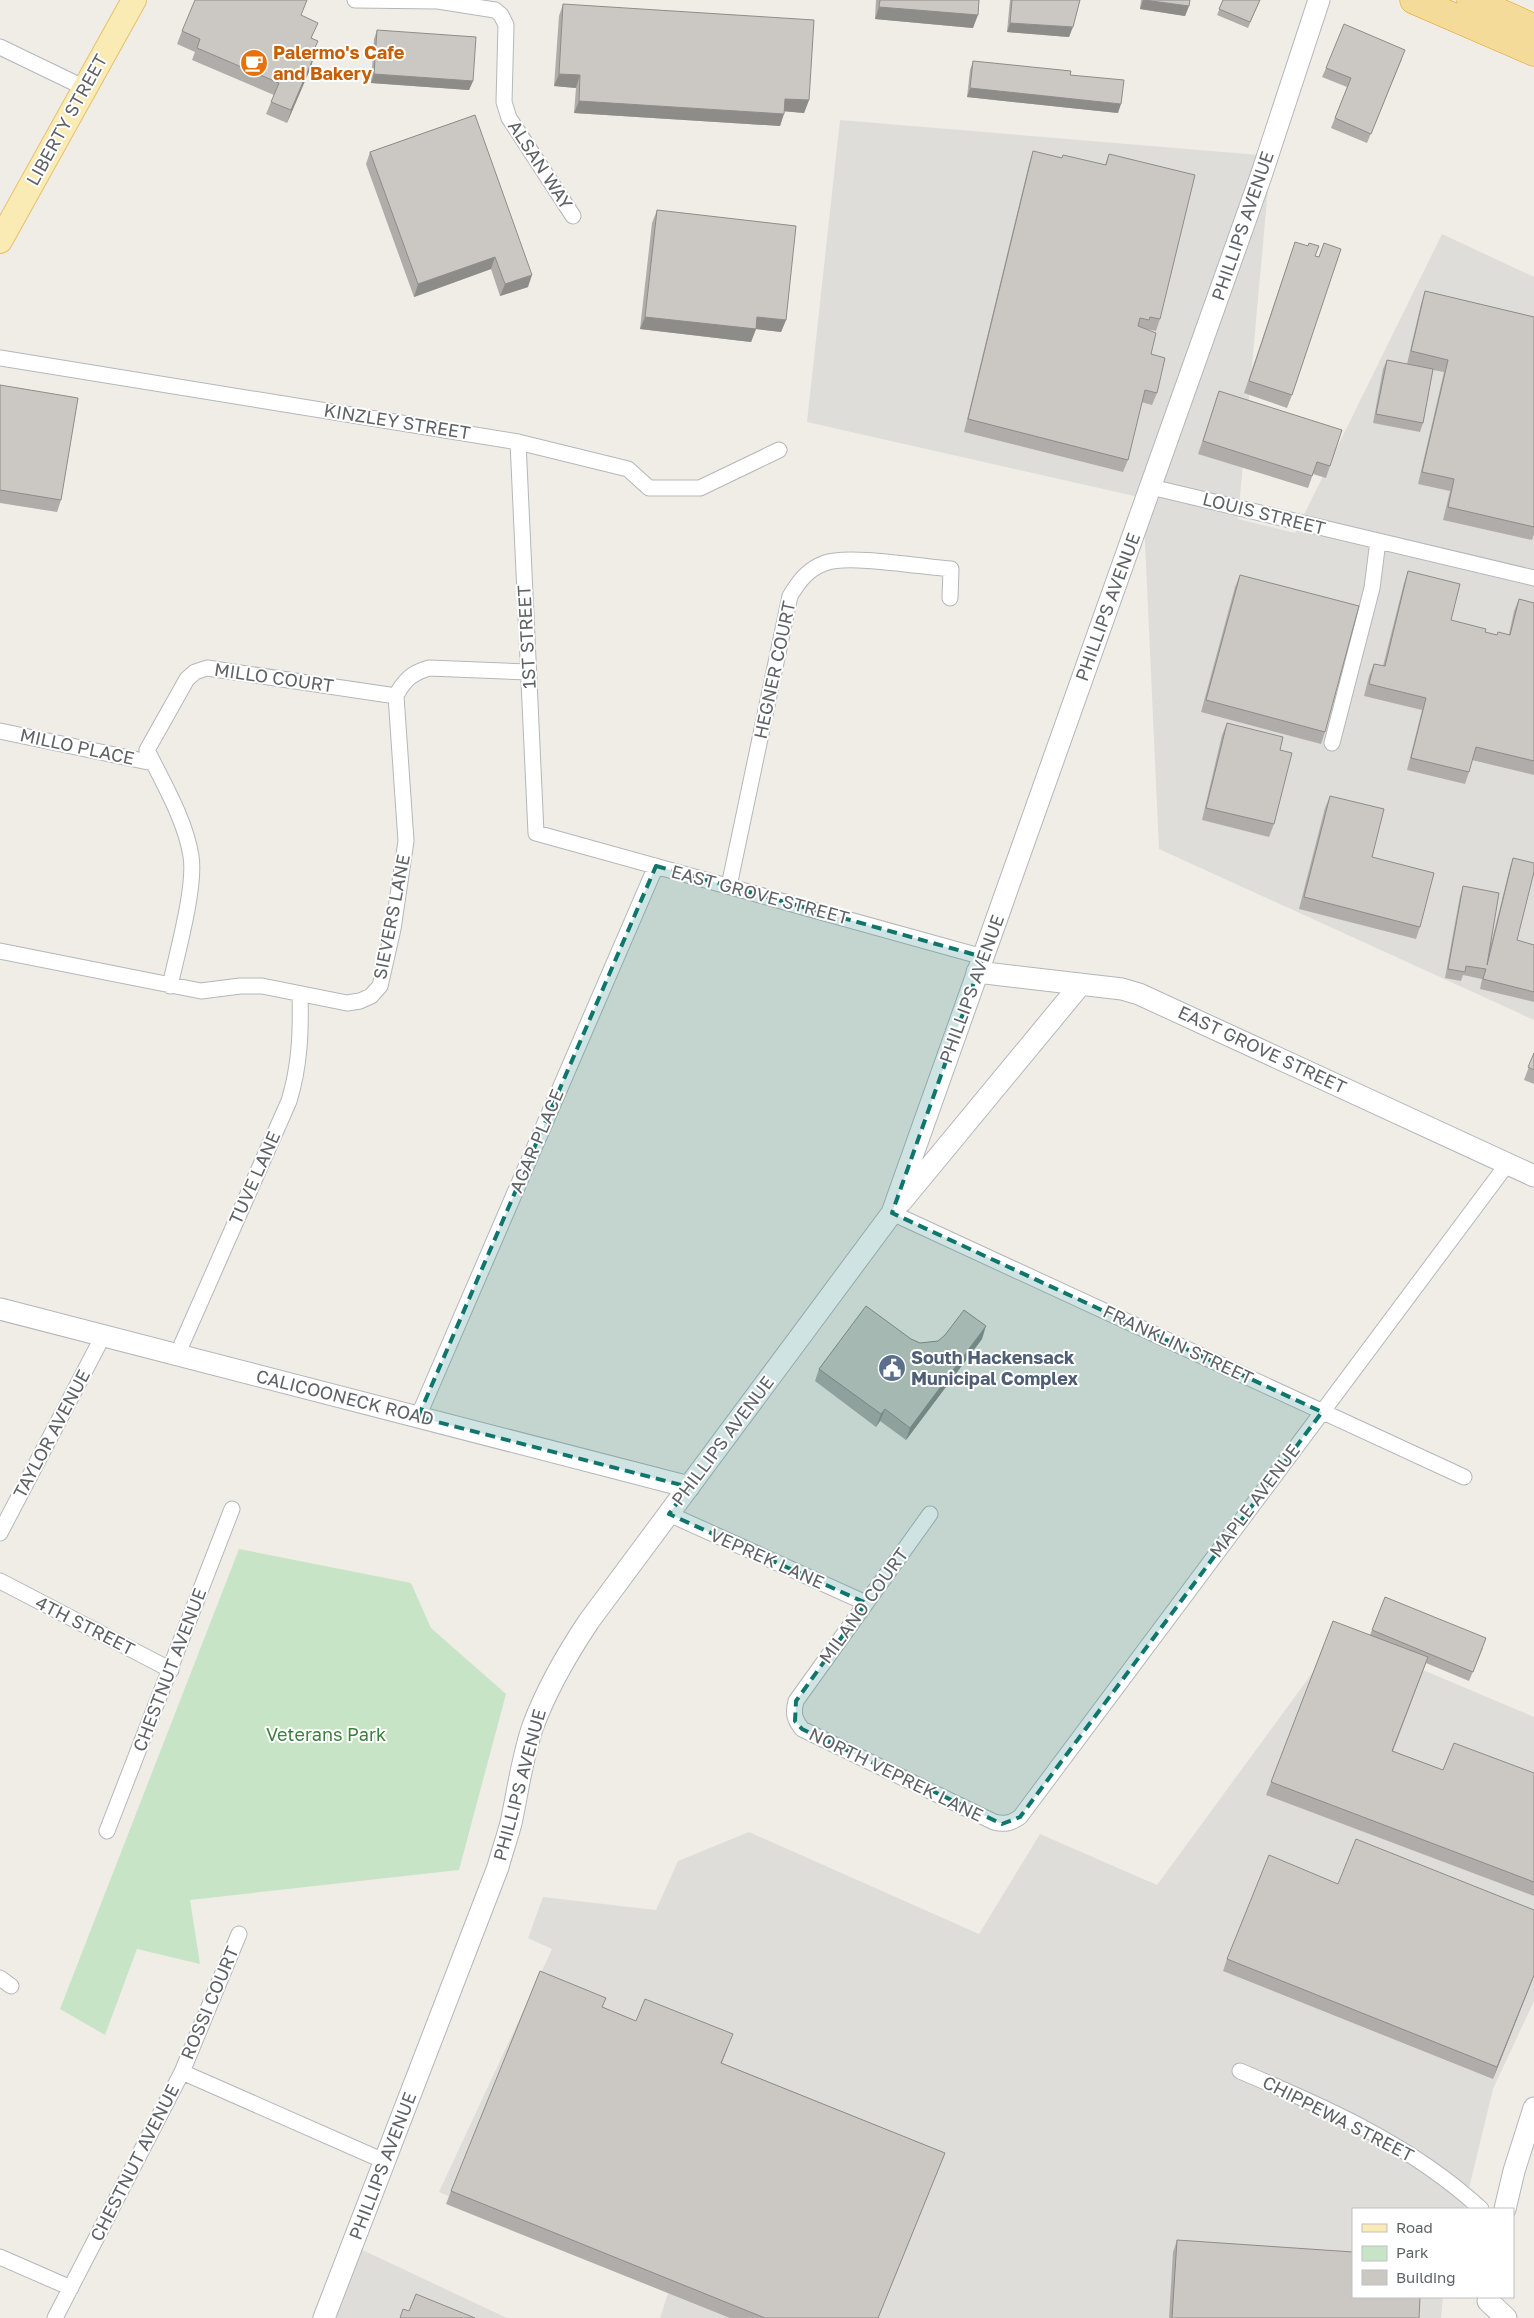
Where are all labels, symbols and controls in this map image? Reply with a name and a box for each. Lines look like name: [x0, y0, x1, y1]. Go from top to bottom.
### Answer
place label: Palermo's Cafe and Bakery: [273, 41, 405, 84]
cafe icon: Palermo's Cafe and Bakery: [239, 48, 269, 78]
street label: LIBERTY STREET: [21, 50, 111, 189]
street label: ALSAN WAY: [504, 116, 578, 213]
street label: PHILLIPS AVENUE: [1206, 148, 1278, 303]
street label: KINZLEY STREET: [322, 399, 472, 443]
street label: LOUIS STREET: [1201, 487, 1328, 539]
street label: PHILLIPS AVENUE: [1070, 529, 1144, 684]
street label: 1ST STREET: [512, 585, 540, 689]
street label: HEGNER COURT: [749, 599, 799, 741]
street label: MILLO COURT: [213, 658, 335, 696]
street label: MILLO PLACE: [18, 723, 136, 769]
street label: SIEVERS LANE: [368, 852, 414, 981]
street label: EAST GROVE STREET: [669, 860, 852, 928]
street label: PHILLIPS AVENUE: [934, 911, 1008, 1066]
street label: EAST GROVE STREET: [1175, 1000, 1350, 1098]
street label: AGAR PLACE: [504, 1086, 568, 1196]
street label: TUVE LANE: [224, 1128, 284, 1227]
street label: FRANKLIN STREET: [1100, 1300, 1257, 1389]
place label: South Hackensack Municipal Complex: [911, 1346, 1078, 1389]
public building icon: South Hackensack Municipal Complex: [877, 1353, 907, 1383]
street label: CALICOONECK ROAD: [254, 1364, 436, 1430]
street label: TAYLOR AVENUE: [8, 1366, 94, 1502]
street label: PHILLIPS AVENUE: [666, 1371, 778, 1509]
street label: MAPLE AVENUE: [1204, 1439, 1304, 1561]
street label: VEPREK LANE: [707, 1523, 828, 1593]
street label: MILANO COURT: [814, 1543, 912, 1667]
street label: CHESTNUT AVENUE: [128, 1585, 210, 1754]
street label: 4TH STREET: [32, 1591, 139, 1660]
street label: PHILLIPS AVENUE: [488, 1706, 550, 1863]
street label: NORTH VEPREK LANE: [806, 1722, 987, 1826]
park label: Veterans Park: [266, 1723, 386, 1745]
street label: ROSSI COURT: [175, 1943, 243, 2062]
street label: CHIPPEWA STREET: [1259, 2070, 1418, 2166]
street label: CHESTNUT AVENUE: [85, 2080, 183, 2245]
street label: PHILLIPS AVENUE: [344, 2089, 420, 2243]
legend: [1352, 2208, 1514, 2298]
text: Road: [1396, 2218, 1433, 2236]
text: Park: [1396, 2243, 1429, 2261]
text: Building: [1396, 2268, 1456, 2286]

